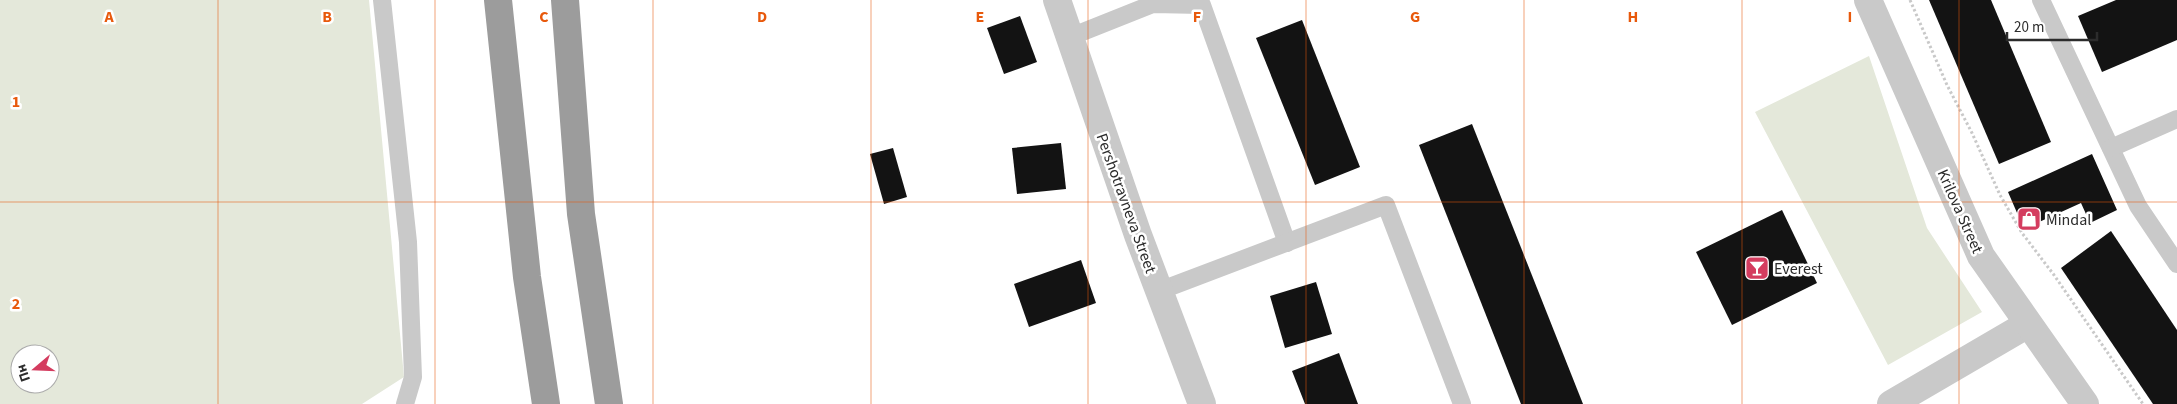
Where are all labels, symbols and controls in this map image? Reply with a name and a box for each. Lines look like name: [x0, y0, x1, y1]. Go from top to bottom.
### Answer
text: A: [103, 6, 114, 28]
text: B: [322, 6, 332, 28]
text: C: [539, 6, 549, 28]
text: D: [757, 6, 767, 28]
text: E: [976, 6, 984, 28]
text: F: [1193, 6, 1201, 28]
text: G: [1410, 6, 1420, 28]
text: H: [1628, 6, 1638, 28]
text: I: [1848, 6, 1852, 28]
scale bar: [2007, 10, 2097, 42]
text: 20 m: [2014, 17, 2044, 38]
text: 1: [12, 91, 20, 113]
street label: Pershotravneva Street: [1091, 130, 1162, 277]
street label: Krilova Street: [1932, 166, 1989, 258]
shop icon: Mindal: [2016, 206, 2042, 232]
place label: Mindal: [2046, 209, 2091, 231]
bar icon: Everest: [1744, 255, 1770, 281]
place label: Everest: [1774, 258, 1823, 280]
text: 2: [12, 293, 20, 315]
north arrow: [10, 344, 60, 394]
text: Пн: [11, 361, 36, 384]

